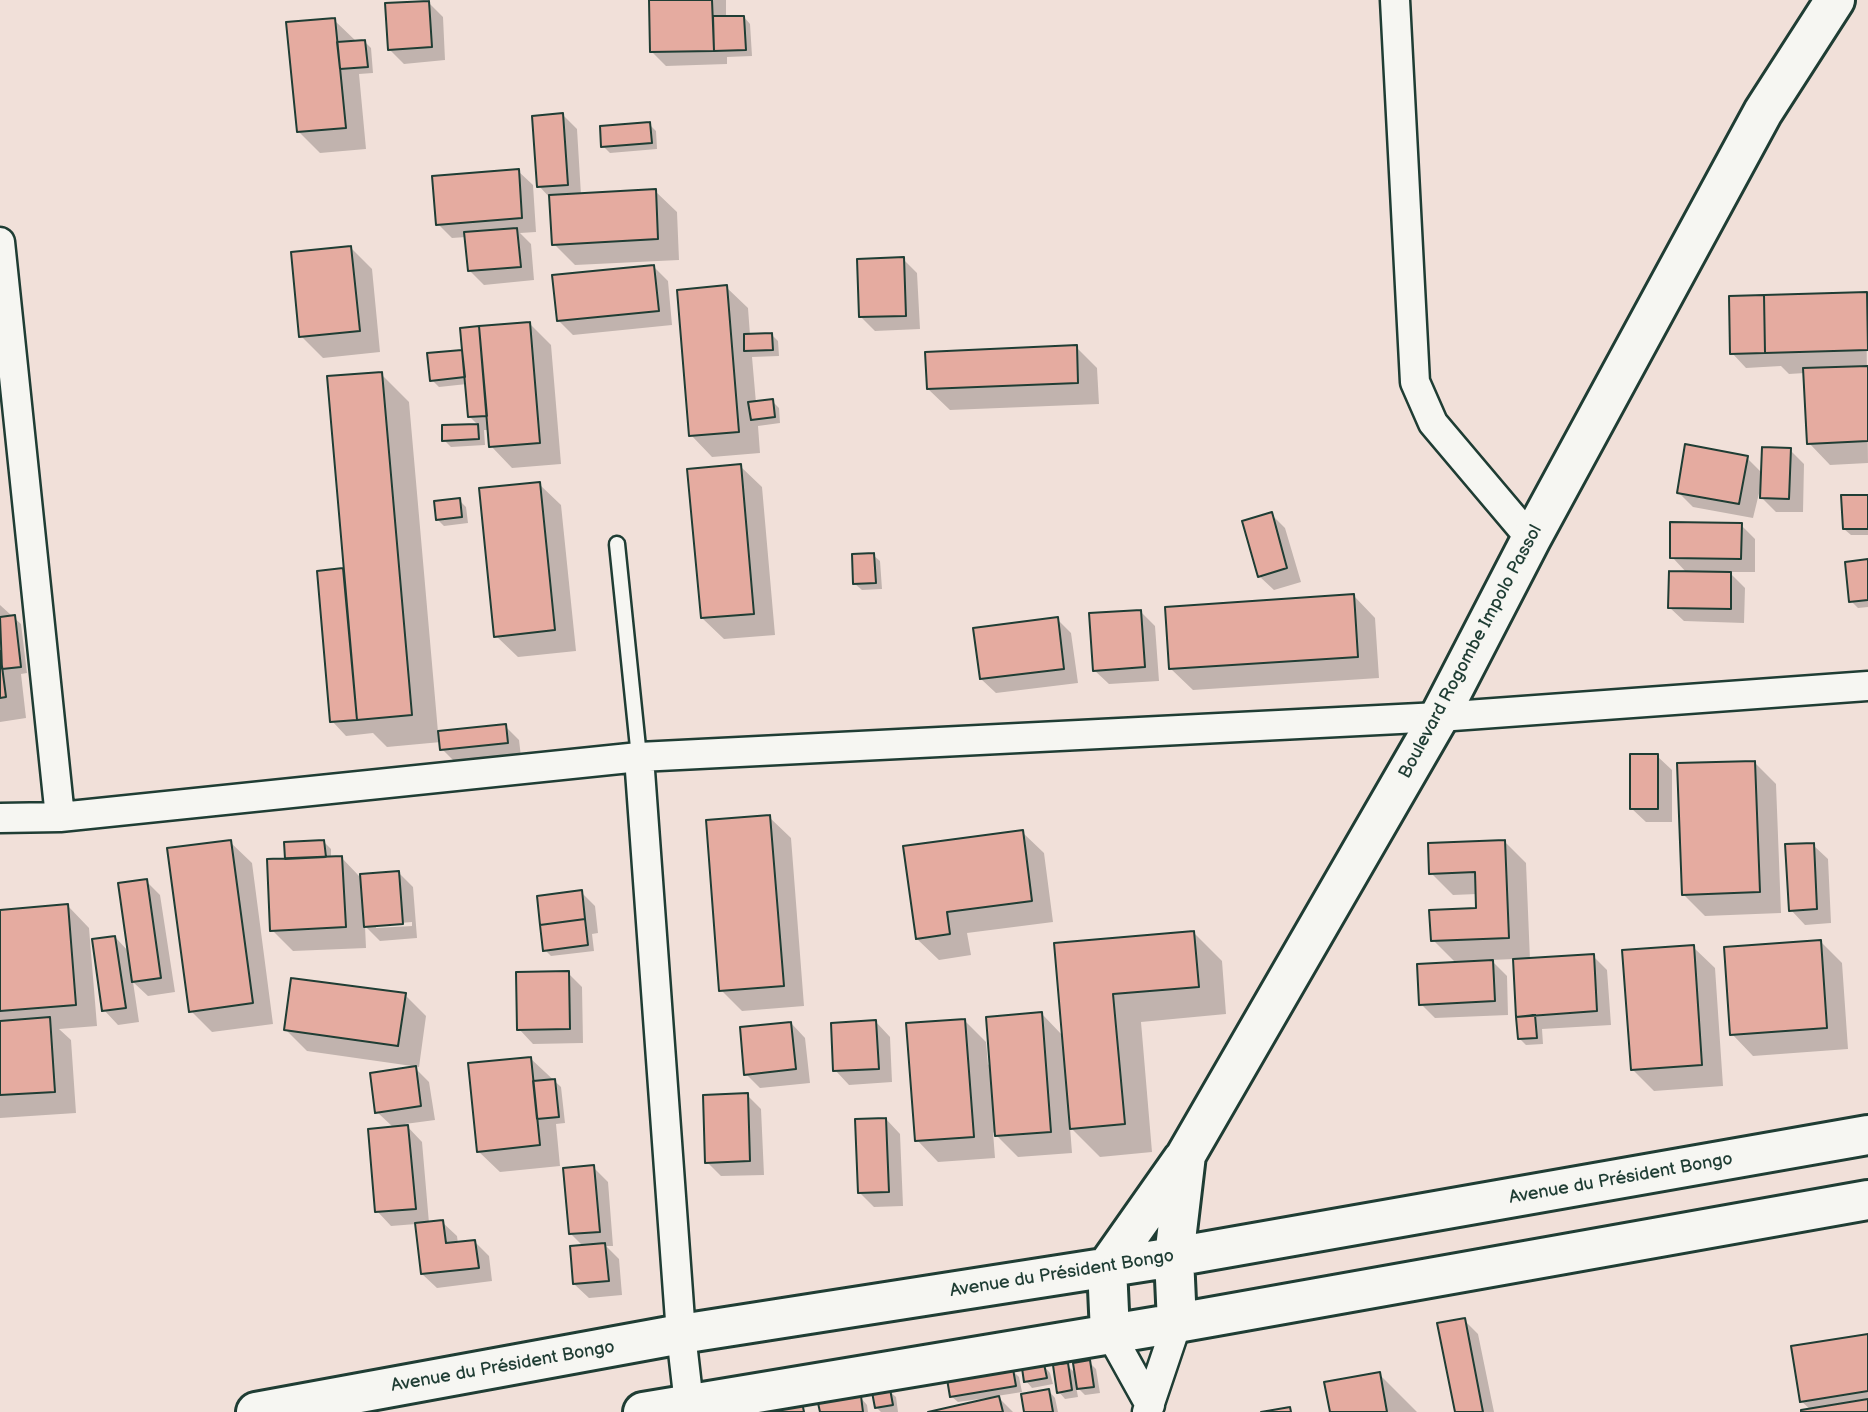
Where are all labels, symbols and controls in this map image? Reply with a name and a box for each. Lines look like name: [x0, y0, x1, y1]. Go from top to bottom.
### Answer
street label: Boulevard Rogombe Impolo Passol: [1395, 521, 1547, 783]
street label: Avenue du Président Bongo: [1507, 1149, 1735, 1209]
street label: Avenue du Président Bongo: [948, 1246, 1176, 1302]
street label: Avenue du Président Bongo: [389, 1337, 617, 1397]

